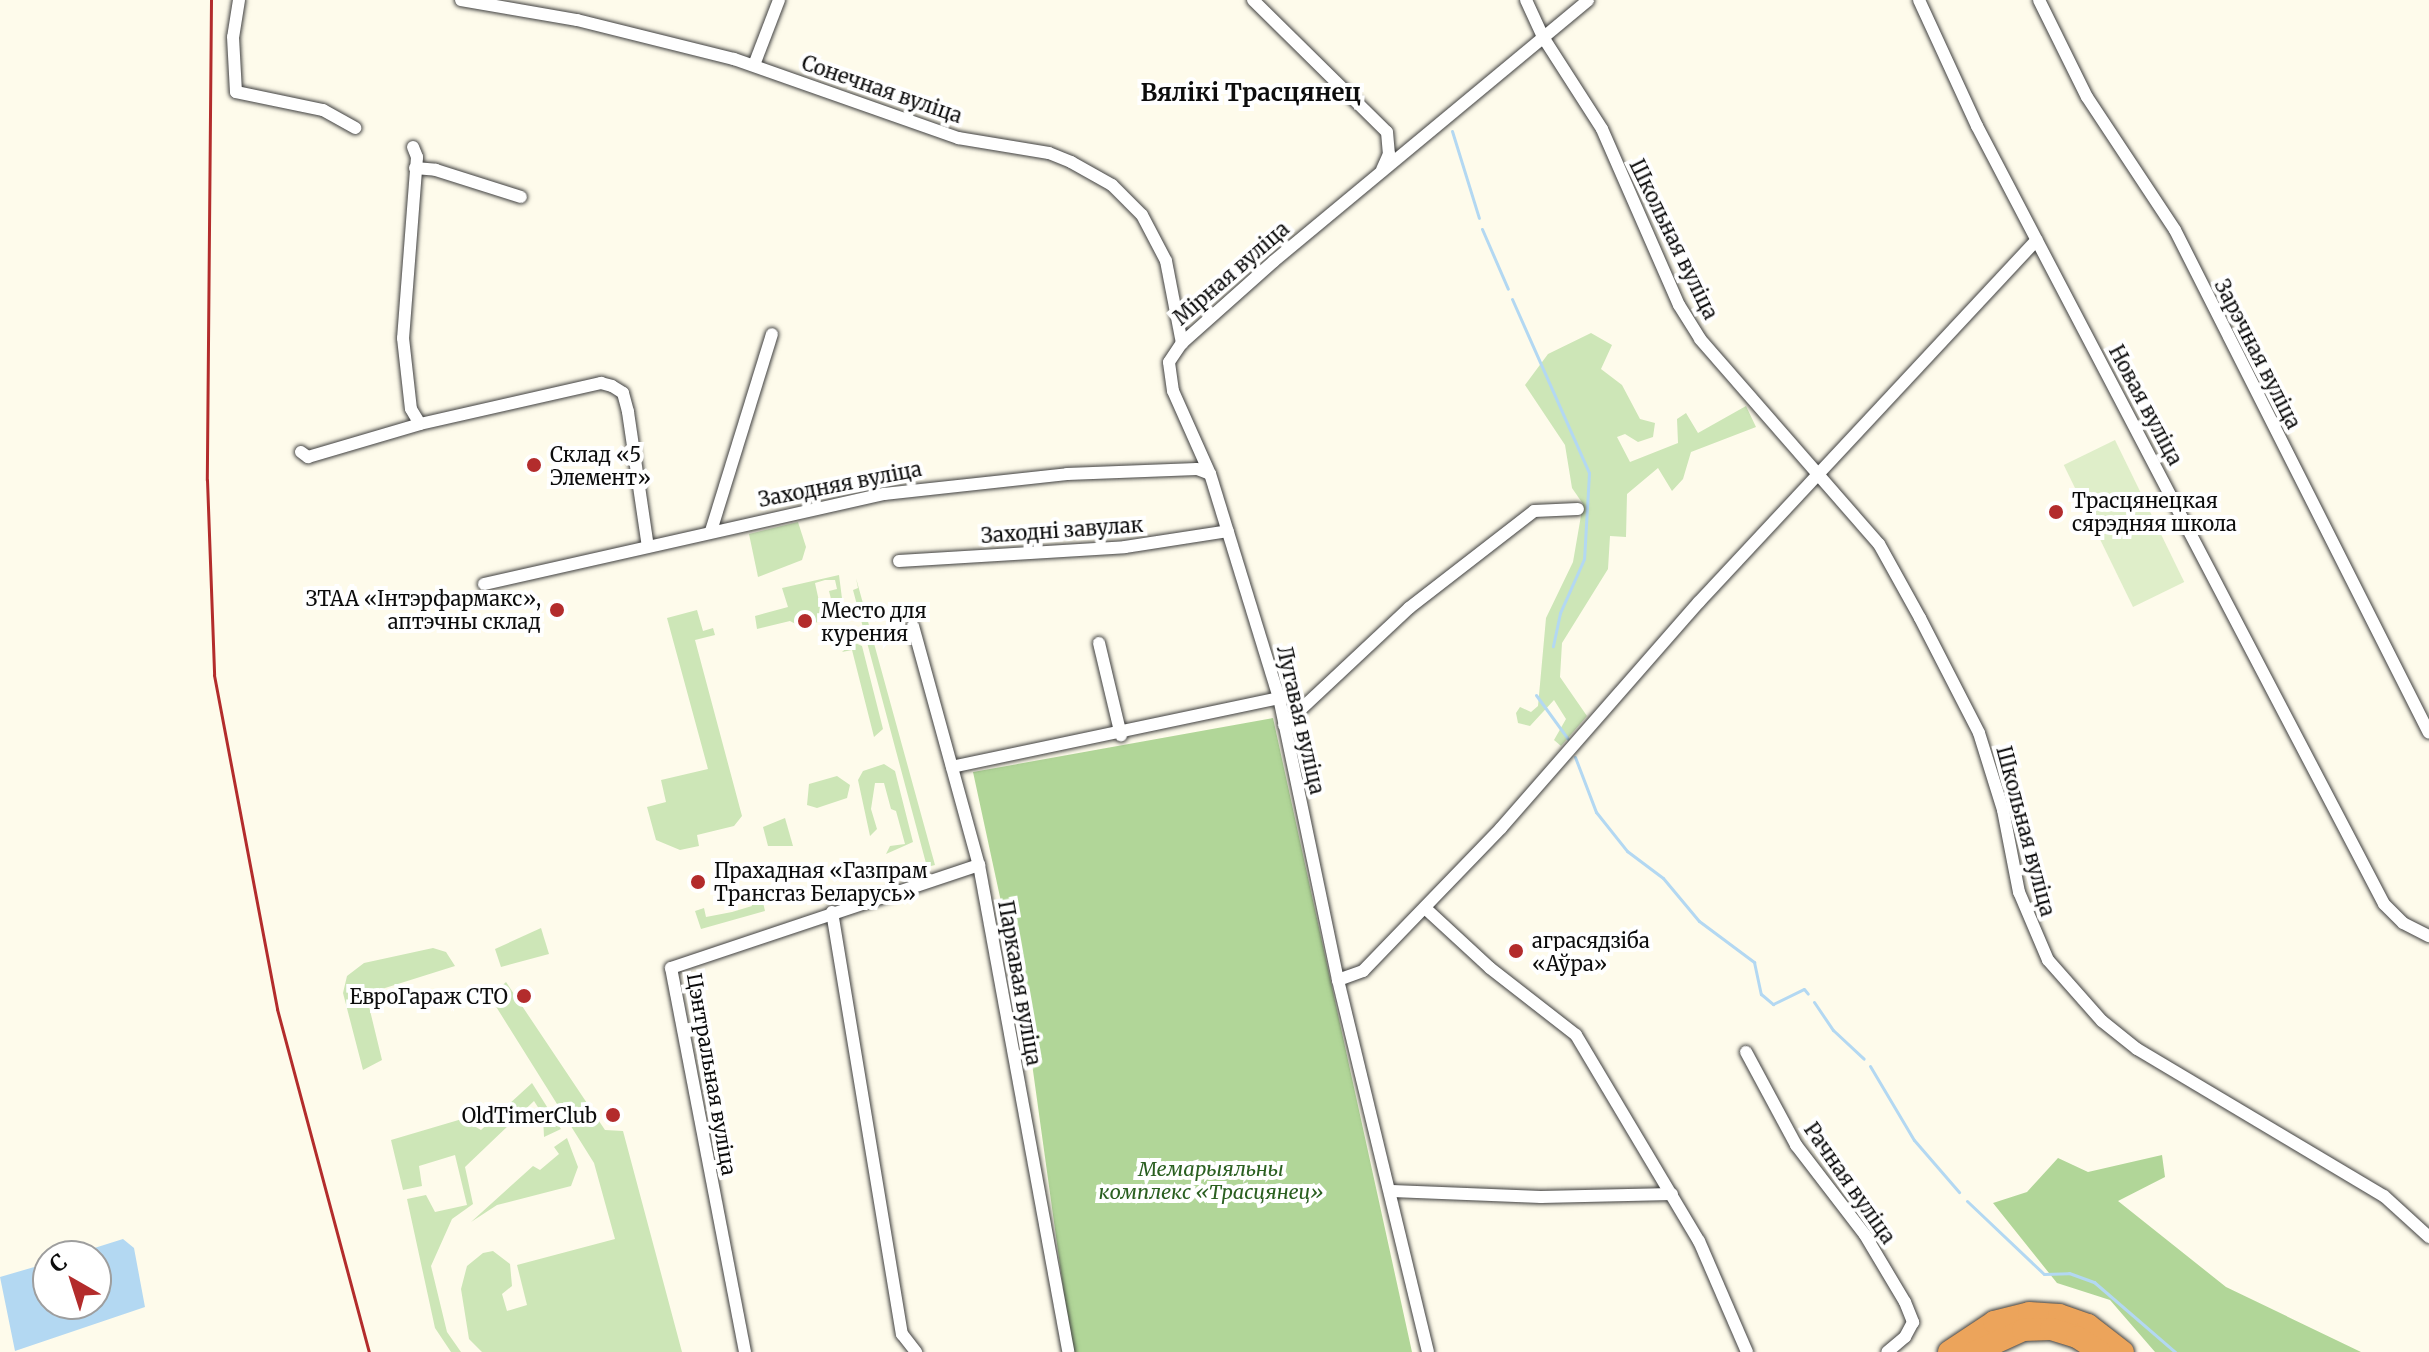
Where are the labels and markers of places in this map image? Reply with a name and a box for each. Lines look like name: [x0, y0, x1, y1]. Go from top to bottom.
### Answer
place label: Склад «5 Элемент»: [550, 442, 651, 489]
marker: Склад «5 Элемент»: [525, 456, 543, 474]
place label: Трасцянецкая сярэдняя школа: [2072, 488, 2237, 535]
marker: Трасцянецкая сярэдняя школа: [2047, 503, 2065, 521]
place label: ЗТАА «Інтэрфармакс», аптэчны склад: [306, 586, 541, 633]
place label: Место для курения: [821, 598, 927, 645]
marker: ЗТАА «Інтэрфармакс», аптэчны склад: [548, 601, 566, 619]
marker: Место для курения: [796, 612, 814, 630]
place label: Прахадная «Газпрам Трансгаз Беларусь»: [714, 858, 928, 905]
marker: Прахадная «Газпрам Трансгаз Беларусь»: [689, 873, 707, 891]
place label: аграсядзіба «Аўра»: [1532, 928, 1650, 975]
marker: аграсядзіба «Аўра»: [1507, 942, 1525, 960]
place label: ЕвроГараж СТО: [349, 984, 508, 1008]
marker: ЕвроГараж СТО: [515, 987, 533, 1005]
place label: OldTimerClub: [462, 1103, 597, 1127]
marker: OldTimerClub: [604, 1106, 622, 1124]

